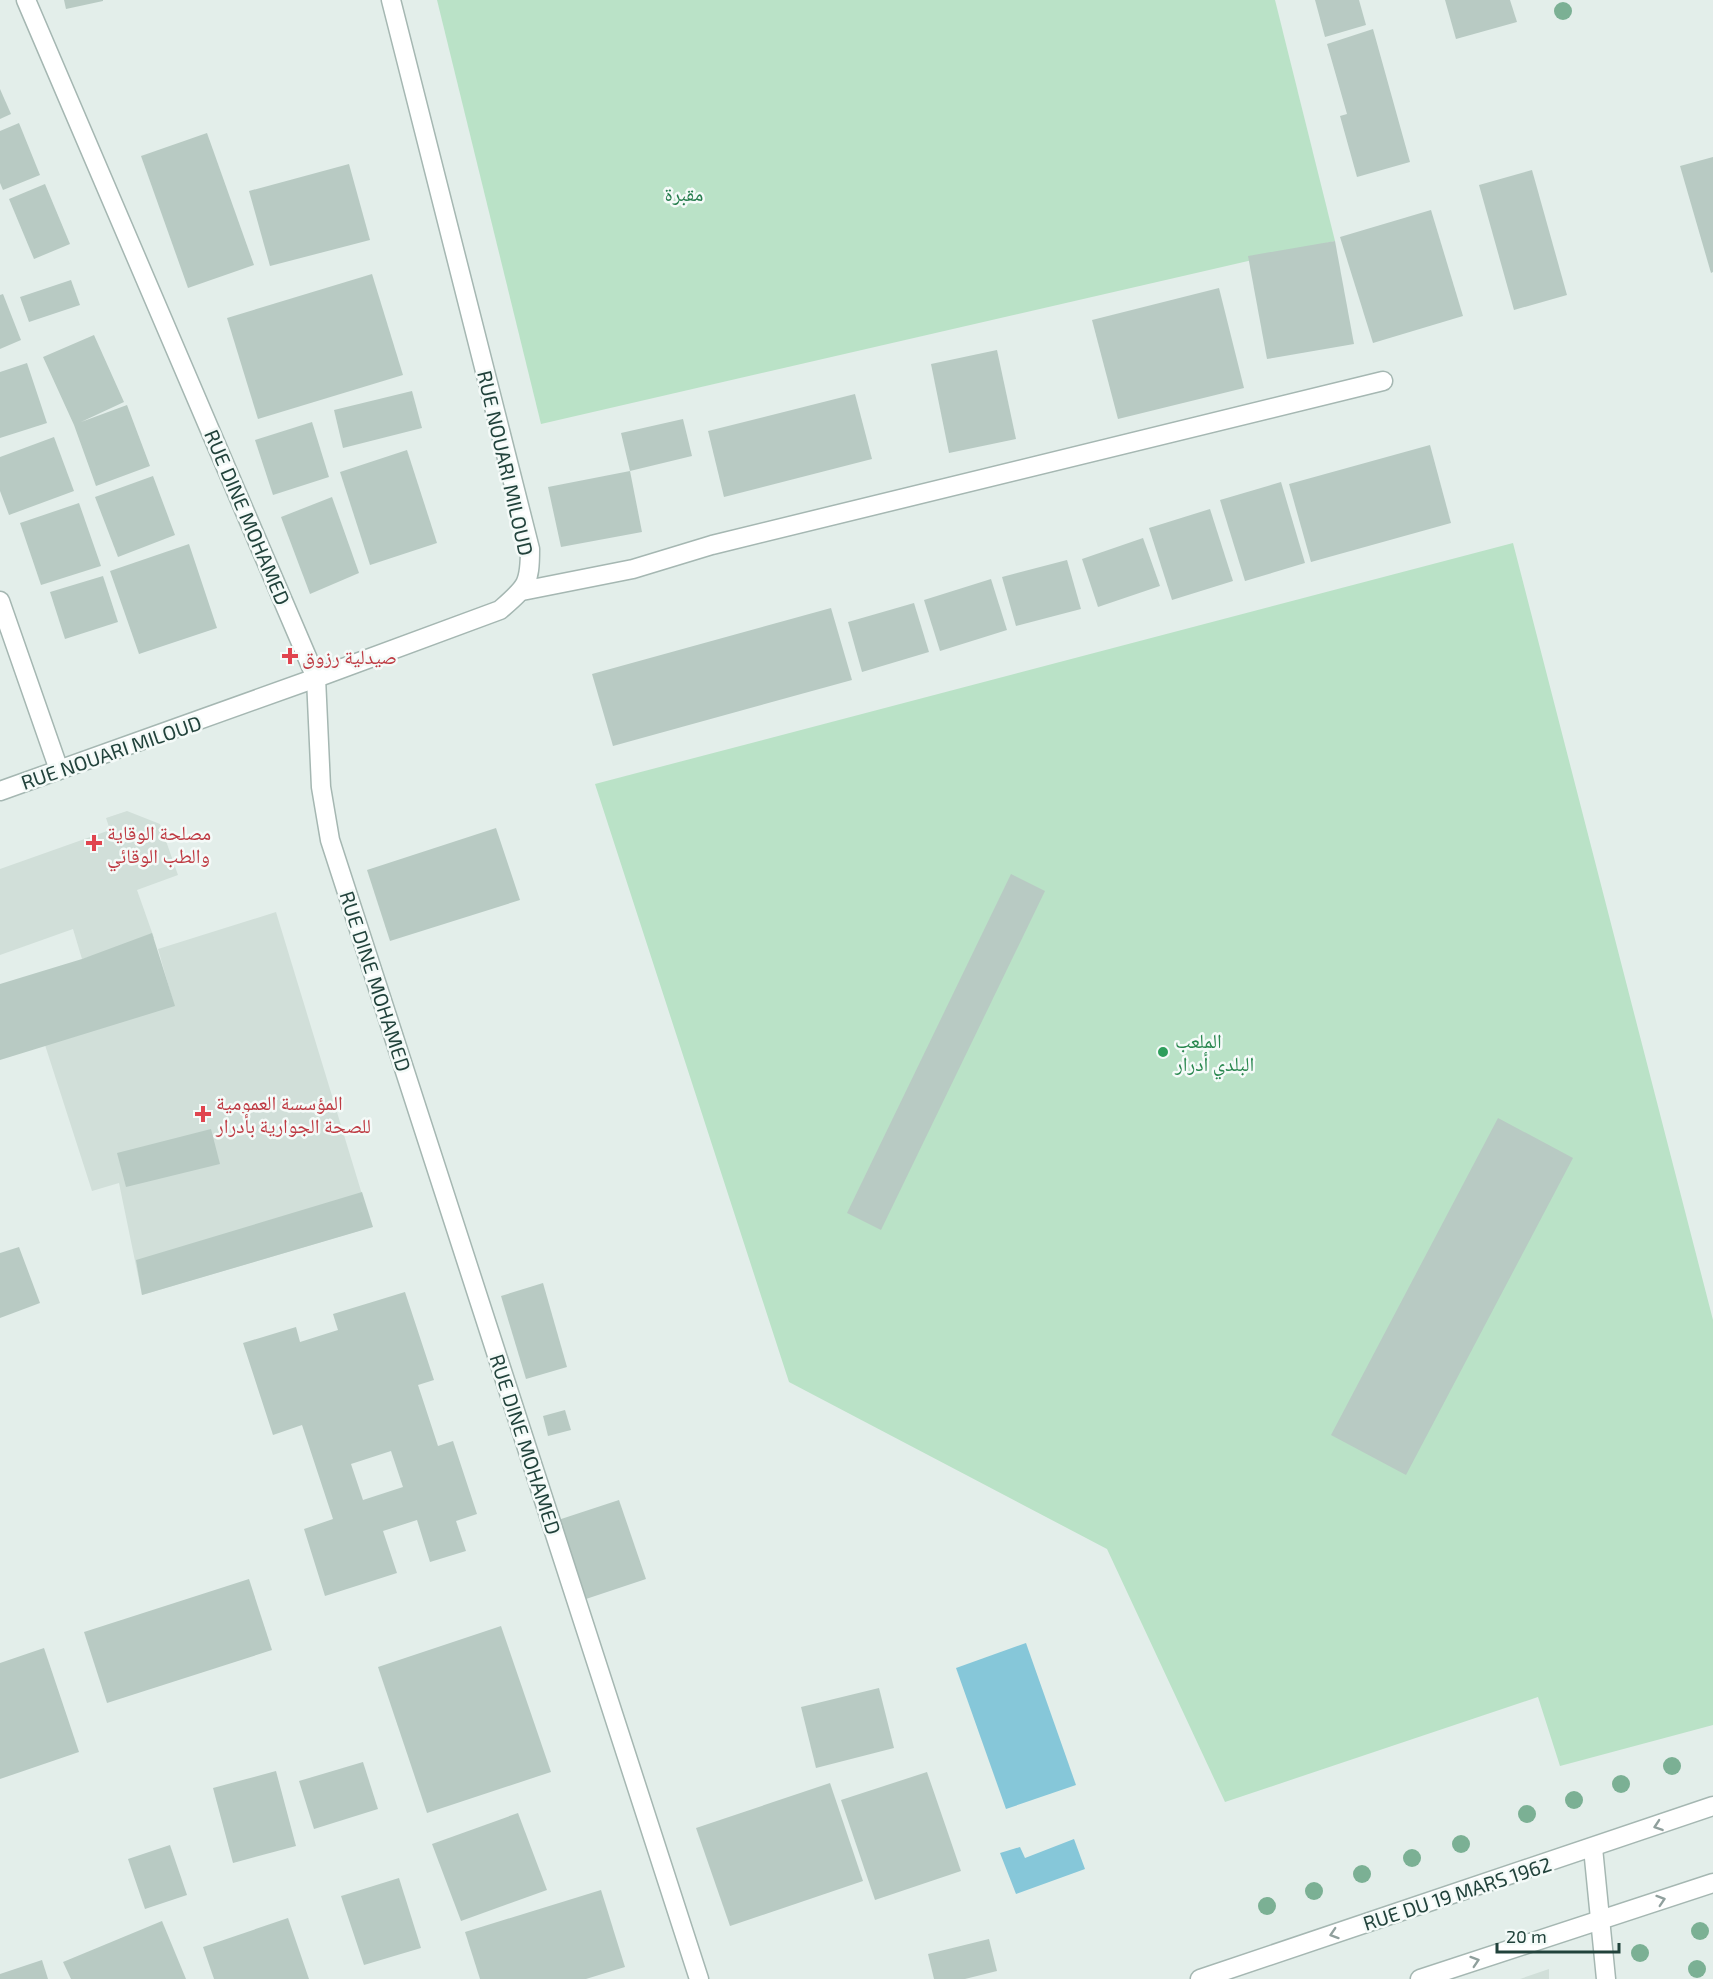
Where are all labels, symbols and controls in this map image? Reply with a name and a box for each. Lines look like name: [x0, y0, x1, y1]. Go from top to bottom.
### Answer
park label: مقبرة: [665, 181, 703, 206]
street label: RUE NOUARI MILOUD: [473, 368, 539, 558]
street label: RUE DINE MOHAMED: [200, 426, 296, 608]
place label: صيدلية رزوق: [302, 644, 397, 669]
marker: صيدلية رزوق: [283, 649, 297, 663]
street label: RUE NOUARI MILOUD: [18, 710, 204, 794]
place label: مصلحة الوقاية والطب الوقائي: [107, 820, 211, 872]
marker: مصلحة الوقاية والطب الوقائي: [85, 834, 103, 852]
street label: RUE DINE MOHAMED: [335, 888, 417, 1074]
place label: الملعب البلدي أدرار: [1174, 1028, 1254, 1080]
marker: الملعب البلدي أدرار: [1156, 1045, 1170, 1059]
place label: المؤسسة العمومية للصحة الجوارية بأدرار: [215, 1090, 371, 1138]
marker: المؤسسة العمومية للصحة الجوارية بأدرار: [194, 1105, 212, 1123]
street label: RUE DINE MOHAMED: [485, 1351, 567, 1537]
one-way arrow: [1653, 1818, 1664, 1831]
street label: RUE DU 19 MARS 1962: [1360, 1851, 1554, 1935]
one-way arrow: [1655, 1895, 1666, 1907]
scale bar: [1497, 1916, 1618, 1954]
text: 20 m: [1506, 1925, 1547, 1947]
one-way arrow: [1329, 1927, 1340, 1940]
one-way arrow: [1469, 1955, 1480, 1968]

